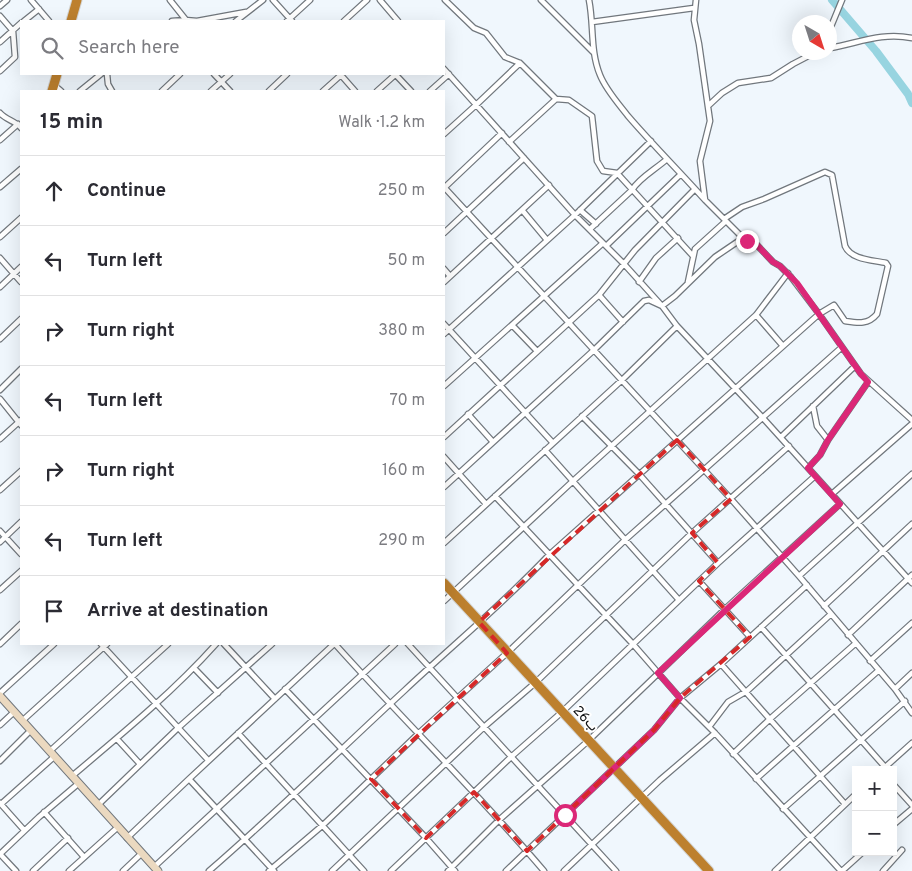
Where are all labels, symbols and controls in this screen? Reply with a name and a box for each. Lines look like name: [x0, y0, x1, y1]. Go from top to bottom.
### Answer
north arrow: [792, 15, 837, 60]
search box: [20, 20, 445, 75]
icon: search: [38, 34, 66, 62]
text: Search here: [78, 36, 180, 60]
text: 15 min: [40, 109, 103, 136]
text: Walk · 1.2 km: [338, 113, 425, 133]
icon: ahead: [40, 177, 68, 205]
text: Continue: [87, 179, 166, 203]
text: 250 m: [378, 181, 425, 201]
route end: [736, 230, 759, 253]
icon: left: [40, 247, 68, 275]
text: Turn left: [87, 249, 163, 273]
text: 50 m: [388, 251, 425, 271]
icon: right: [40, 317, 68, 345]
text: Turn right: [87, 319, 175, 343]
text: 380 m: [378, 321, 425, 341]
icon: left: [40, 387, 68, 415]
text: Turn left: [87, 389, 163, 413]
text: 70 m: [390, 391, 425, 411]
icon: right: [40, 457, 68, 485]
text: Turn right: [87, 459, 175, 483]
text: 160 m: [382, 461, 425, 481]
icon: left: [40, 527, 68, 555]
text: Turn left: [87, 529, 163, 553]
text: 290 m: [378, 531, 425, 551]
icon: arrive: [40, 597, 68, 625]
text: Arrive at destination: [87, 599, 268, 623]
street label: 26ب: [569, 703, 601, 735]
map controls: [852, 766, 897, 856]
button: +: [852, 766, 897, 811]
route start: [554, 804, 577, 827]
button: −: [852, 811, 897, 856]

